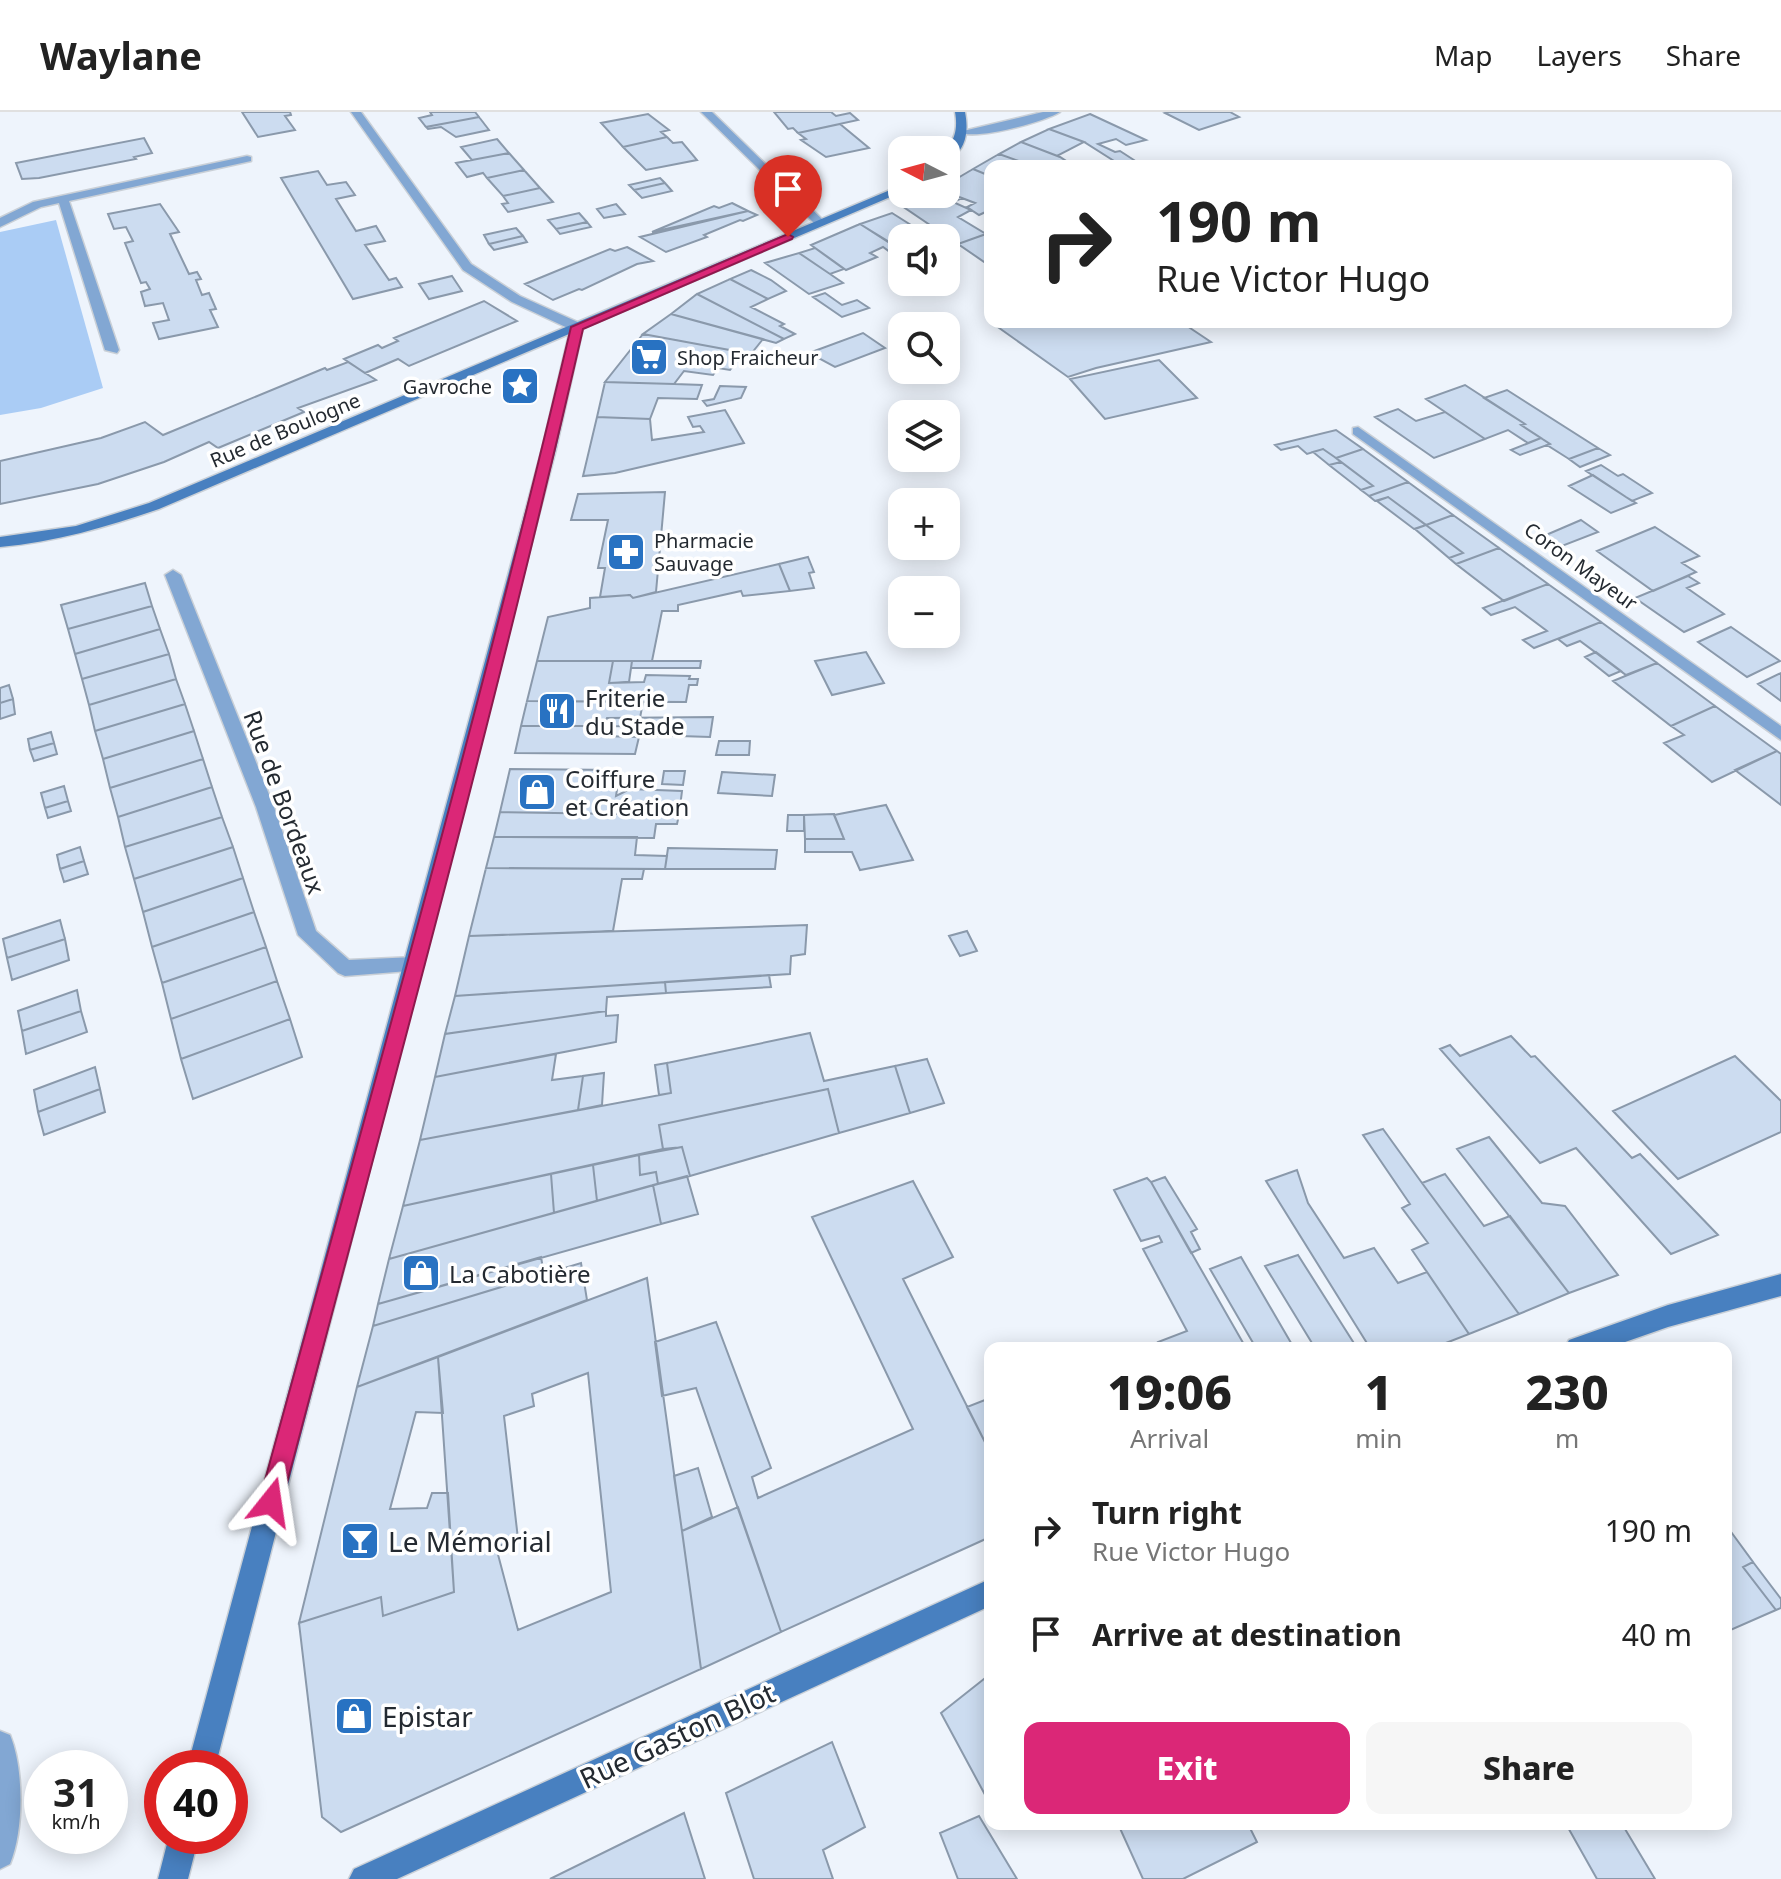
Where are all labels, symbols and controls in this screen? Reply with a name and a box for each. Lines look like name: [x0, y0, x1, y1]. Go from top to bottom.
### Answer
text: Waylane: [40, 29, 202, 81]
text: Map: [1434, 36, 1492, 74]
text: Layers: [1536, 36, 1622, 74]
text: Share: [1666, 36, 1741, 74]
north arrow: [888, 136, 960, 208]
map controls: [888, 136, 960, 648]
pin: [754, 155, 822, 237]
icon: arrive: [766, 167, 810, 211]
text: 190 m: [1156, 182, 1321, 258]
icon: right: [1024, 192, 1128, 296]
button: sound: [888, 224, 960, 296]
text: Rue Victor Hugo: [1156, 254, 1430, 303]
button: search: [888, 312, 960, 384]
supermarket icon: Shop Fraicheur: [628, 336, 670, 378]
place label: Shop Fraicheur: [677, 344, 818, 371]
place icon: Gavroche: [499, 365, 541, 407]
place label: Gavroche: [403, 373, 492, 400]
street label: Rue de Boulogne: [206, 386, 364, 474]
button: layers: [888, 400, 960, 472]
button: +: [888, 488, 960, 560]
street label: Coron Mayeur: [1519, 516, 1643, 616]
place label: Pharmacie Sauvage: [654, 527, 754, 577]
pharmacy icon: Pharmacie Sauvage: [605, 531, 647, 573]
button: −: [888, 576, 960, 648]
place label: Friterie du Stade: [585, 681, 684, 742]
restaurant icon: Friterie du Stade: [536, 690, 578, 732]
street label: Rue de Bordeaux: [237, 706, 334, 899]
place label: Coiffure et Création: [565, 762, 689, 823]
shop icon: Coiffure et Création: [516, 771, 558, 813]
shop icon: La Cabotière: [400, 1252, 442, 1294]
place label: La Cabotière: [449, 1257, 591, 1290]
text: 19:06: [1107, 1359, 1232, 1424]
text: 1: [1365, 1359, 1393, 1424]
text: 230: [1526, 1359, 1609, 1424]
text: Arrival: [1130, 1420, 1209, 1456]
text: min: [1355, 1420, 1402, 1456]
text: m: [1555, 1420, 1579, 1456]
position arrow: [229, 1460, 313, 1544]
text: Turn right: [1092, 1492, 1242, 1533]
icon: right: [1024, 1508, 1068, 1552]
text: 190 m: [1605, 1510, 1692, 1551]
bar icon: Le Mémorial: [339, 1520, 381, 1562]
place label: Le Mémorial: [388, 1522, 552, 1560]
text: Rue Victor Hugo: [1092, 1533, 1290, 1569]
icon: arrive: [1024, 1612, 1068, 1656]
text: Arrive at destination: [1092, 1614, 1402, 1655]
text: 40 m: [1622, 1614, 1692, 1655]
street label: Rue Gaston Blot: [573, 1673, 781, 1797]
shop icon: Epistar: [333, 1695, 375, 1737]
place label: Epistar: [382, 1697, 473, 1735]
button: Exit: [1024, 1722, 1350, 1814]
button: Share: [1366, 1722, 1692, 1814]
speed limit sign: 40: [144, 1750, 248, 1854]
text: 31: [53, 1764, 99, 1819]
text: km/h: [51, 1808, 101, 1835]

